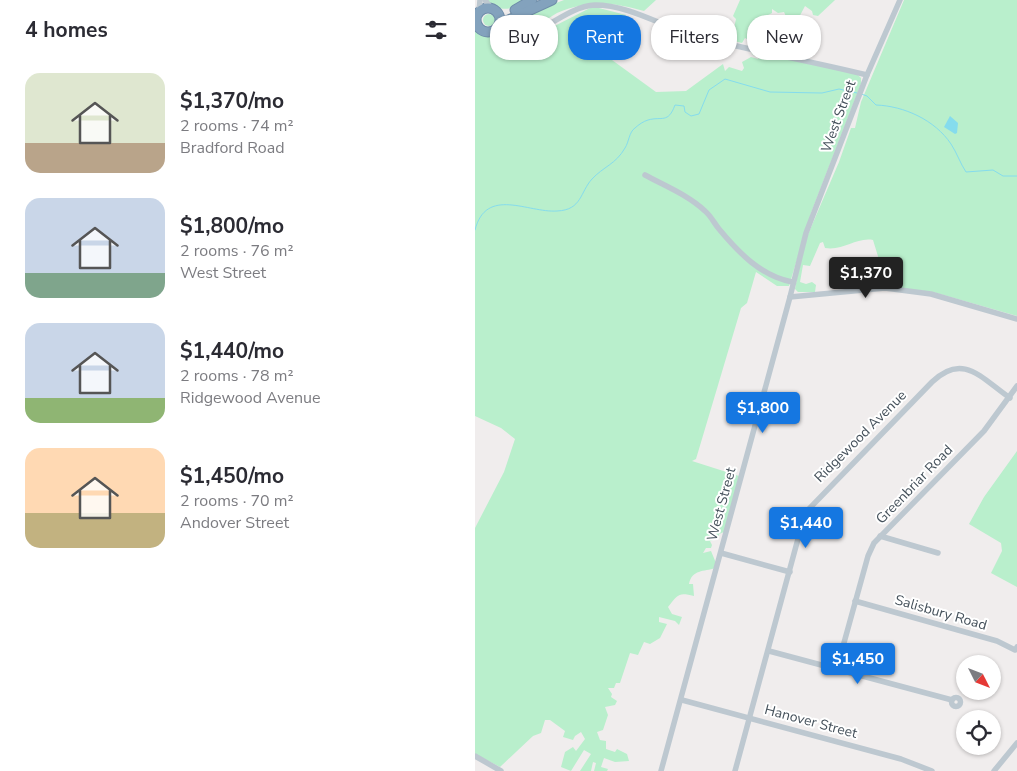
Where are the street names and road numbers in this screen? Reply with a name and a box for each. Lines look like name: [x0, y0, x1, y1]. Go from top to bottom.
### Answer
street label: West Street: [817, 77, 860, 155]
street label: Ridgewood Avenue: [810, 386, 911, 487]
street label: Greenbriar Road: [872, 441, 957, 528]
street label: West Street: [703, 465, 740, 543]
street label: Salisbury Road: [893, 590, 989, 635]
street label: Hanover Street: [762, 700, 859, 743]

